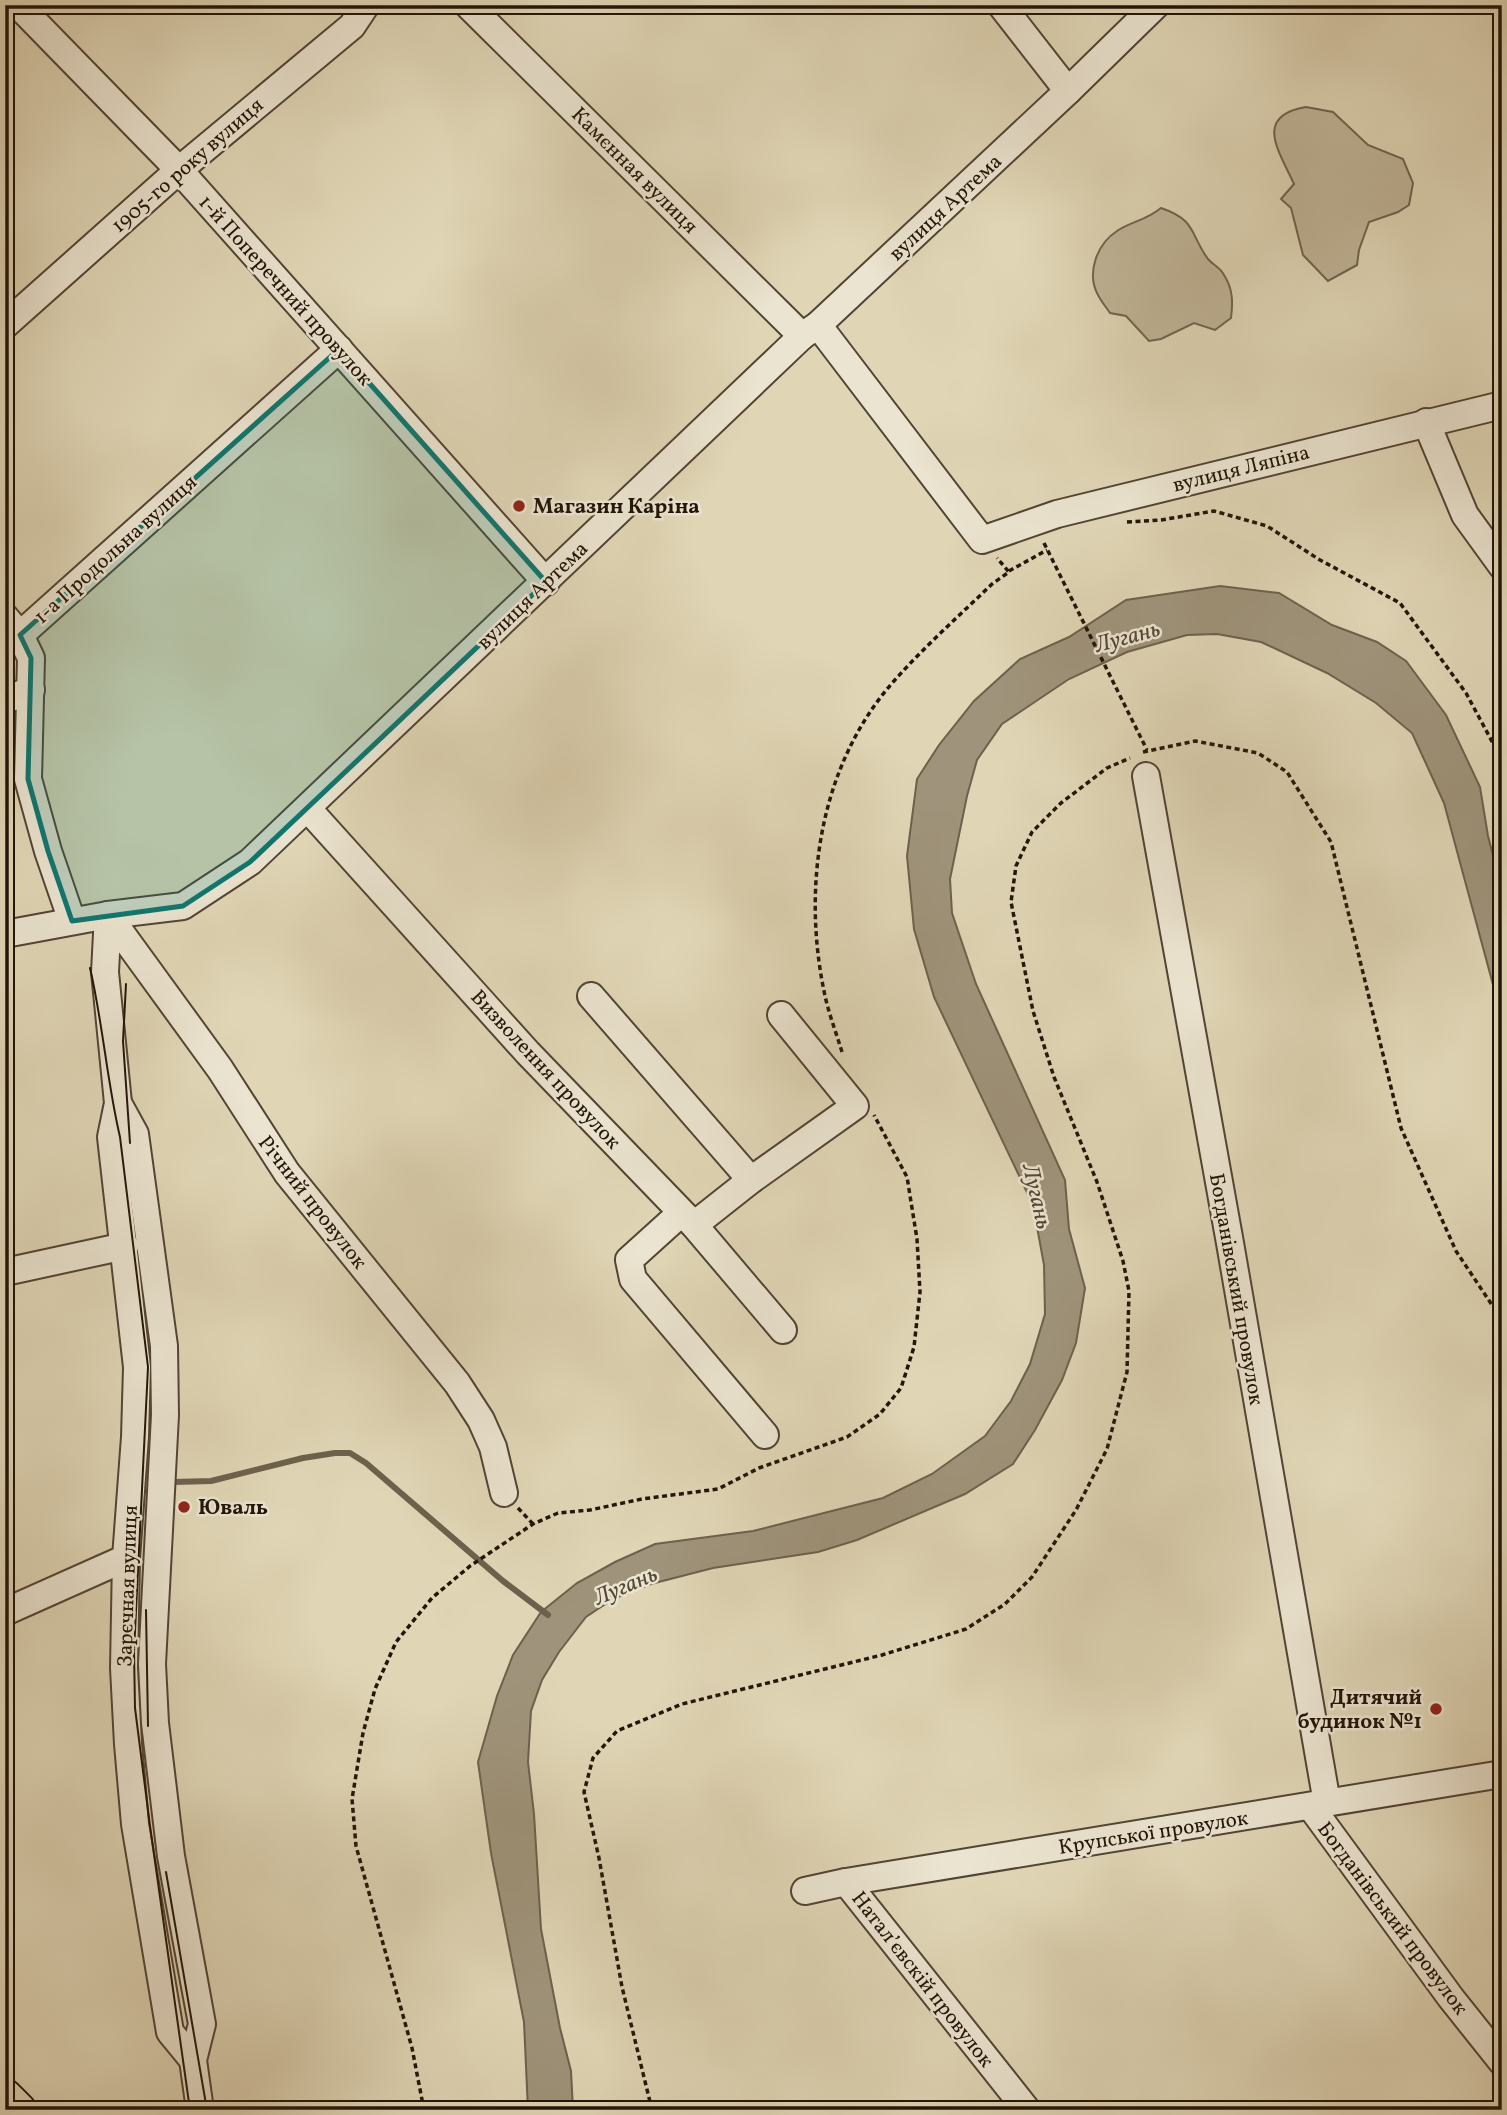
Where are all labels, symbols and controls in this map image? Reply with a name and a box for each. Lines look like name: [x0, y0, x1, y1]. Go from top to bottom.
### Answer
street label: 1905-го року вулиця: [106, 92, 270, 240]
street label: Камєнная вулиця: [564, 101, 704, 241]
street label: вулиця Артема: [883, 148, 1009, 268]
street label: 1-й Поперечний провулок: [191, 189, 379, 393]
street label: вулиця Ляпіна: [1170, 438, 1313, 500]
street label: 1-а Продольна вулиця: [28, 469, 204, 631]
place label: Магазин Каріна: [533, 493, 700, 522]
marker: Магазин Каріна: [511, 498, 527, 514]
street label: вулиця Артема: [471, 535, 595, 657]
water label: Лугань: [1090, 614, 1164, 662]
street label: Визволення провулок: [463, 984, 627, 1156]
street label: Річний провулок: [250, 1130, 373, 1276]
water label: Лугань: [1013, 1160, 1059, 1233]
street label: Богданівський провулок: [1201, 1171, 1270, 1408]
place label: Юваль: [198, 1494, 268, 1523]
marker: Юваль: [176, 1499, 192, 1515]
street label: Зарєчная вулиця: [111, 1505, 146, 1668]
water label: Лугань: [588, 1559, 663, 1615]
place label: Дитячий будинок №1: [1298, 1684, 1422, 1737]
marker: Дитячий будинок №1: [1428, 1701, 1444, 1717]
street label: Крупської провулок: [1056, 1804, 1250, 1863]
street label: Богданівський провулок: [1309, 1816, 1474, 2022]
street label: Натал’євскій провулок: [844, 1886, 1000, 2074]

